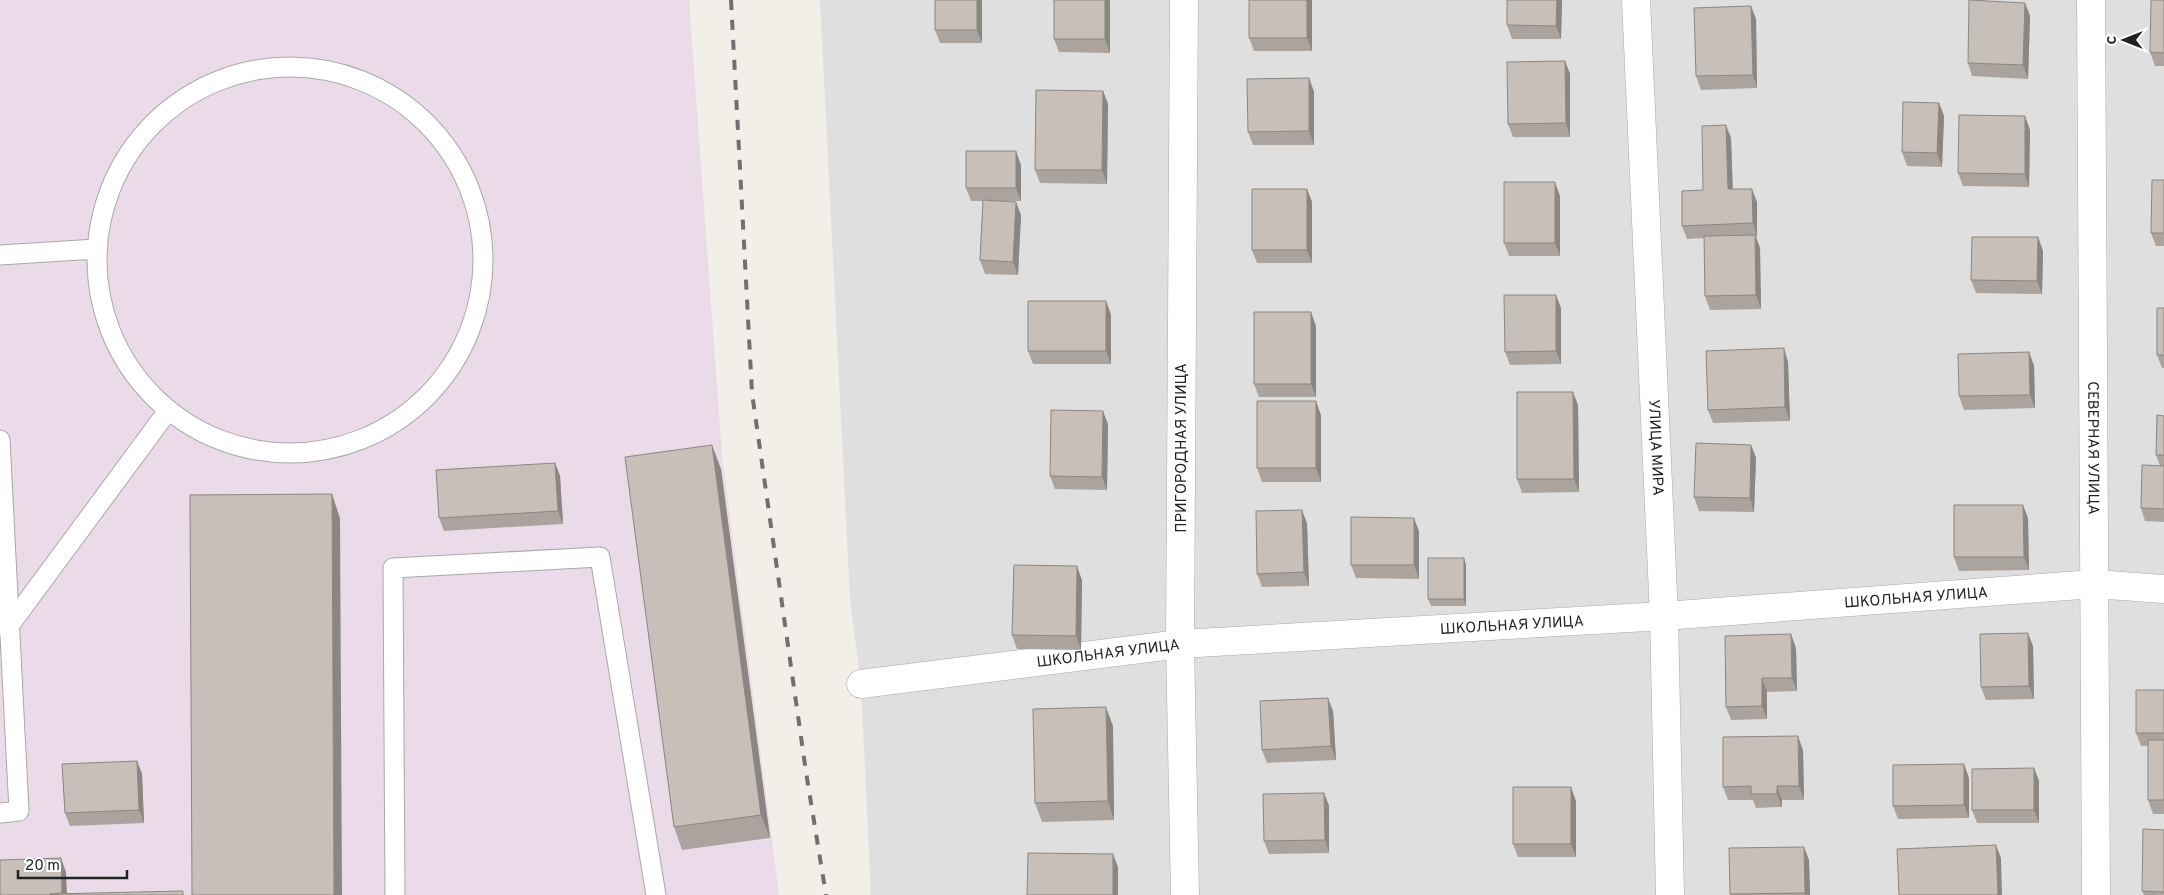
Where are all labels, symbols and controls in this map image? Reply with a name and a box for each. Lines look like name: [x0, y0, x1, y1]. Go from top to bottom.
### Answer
north arrow: [2099, 15, 2149, 65]
text: С: [2104, 35, 2121, 44]
street label: ПРИГОРОДНАЯ УЛИЦА: [1173, 363, 1192, 533]
street label: СЕВЕРНАЯ УЛИЦА: [2082, 381, 2102, 515]
street label: УЛИЦА МИРА: [1643, 399, 1667, 496]
street label: ШКОЛЬНАЯ УЛИЦА: [1844, 584, 1989, 614]
street label: ШКОЛЬНАЯ УЛИЦА: [1440, 613, 1584, 640]
street label: ШКОЛЬНАЯ УЛИЦА: [1036, 636, 1181, 673]
scale bar: [18, 848, 126, 880]
text: 20 m: [25, 857, 60, 876]

